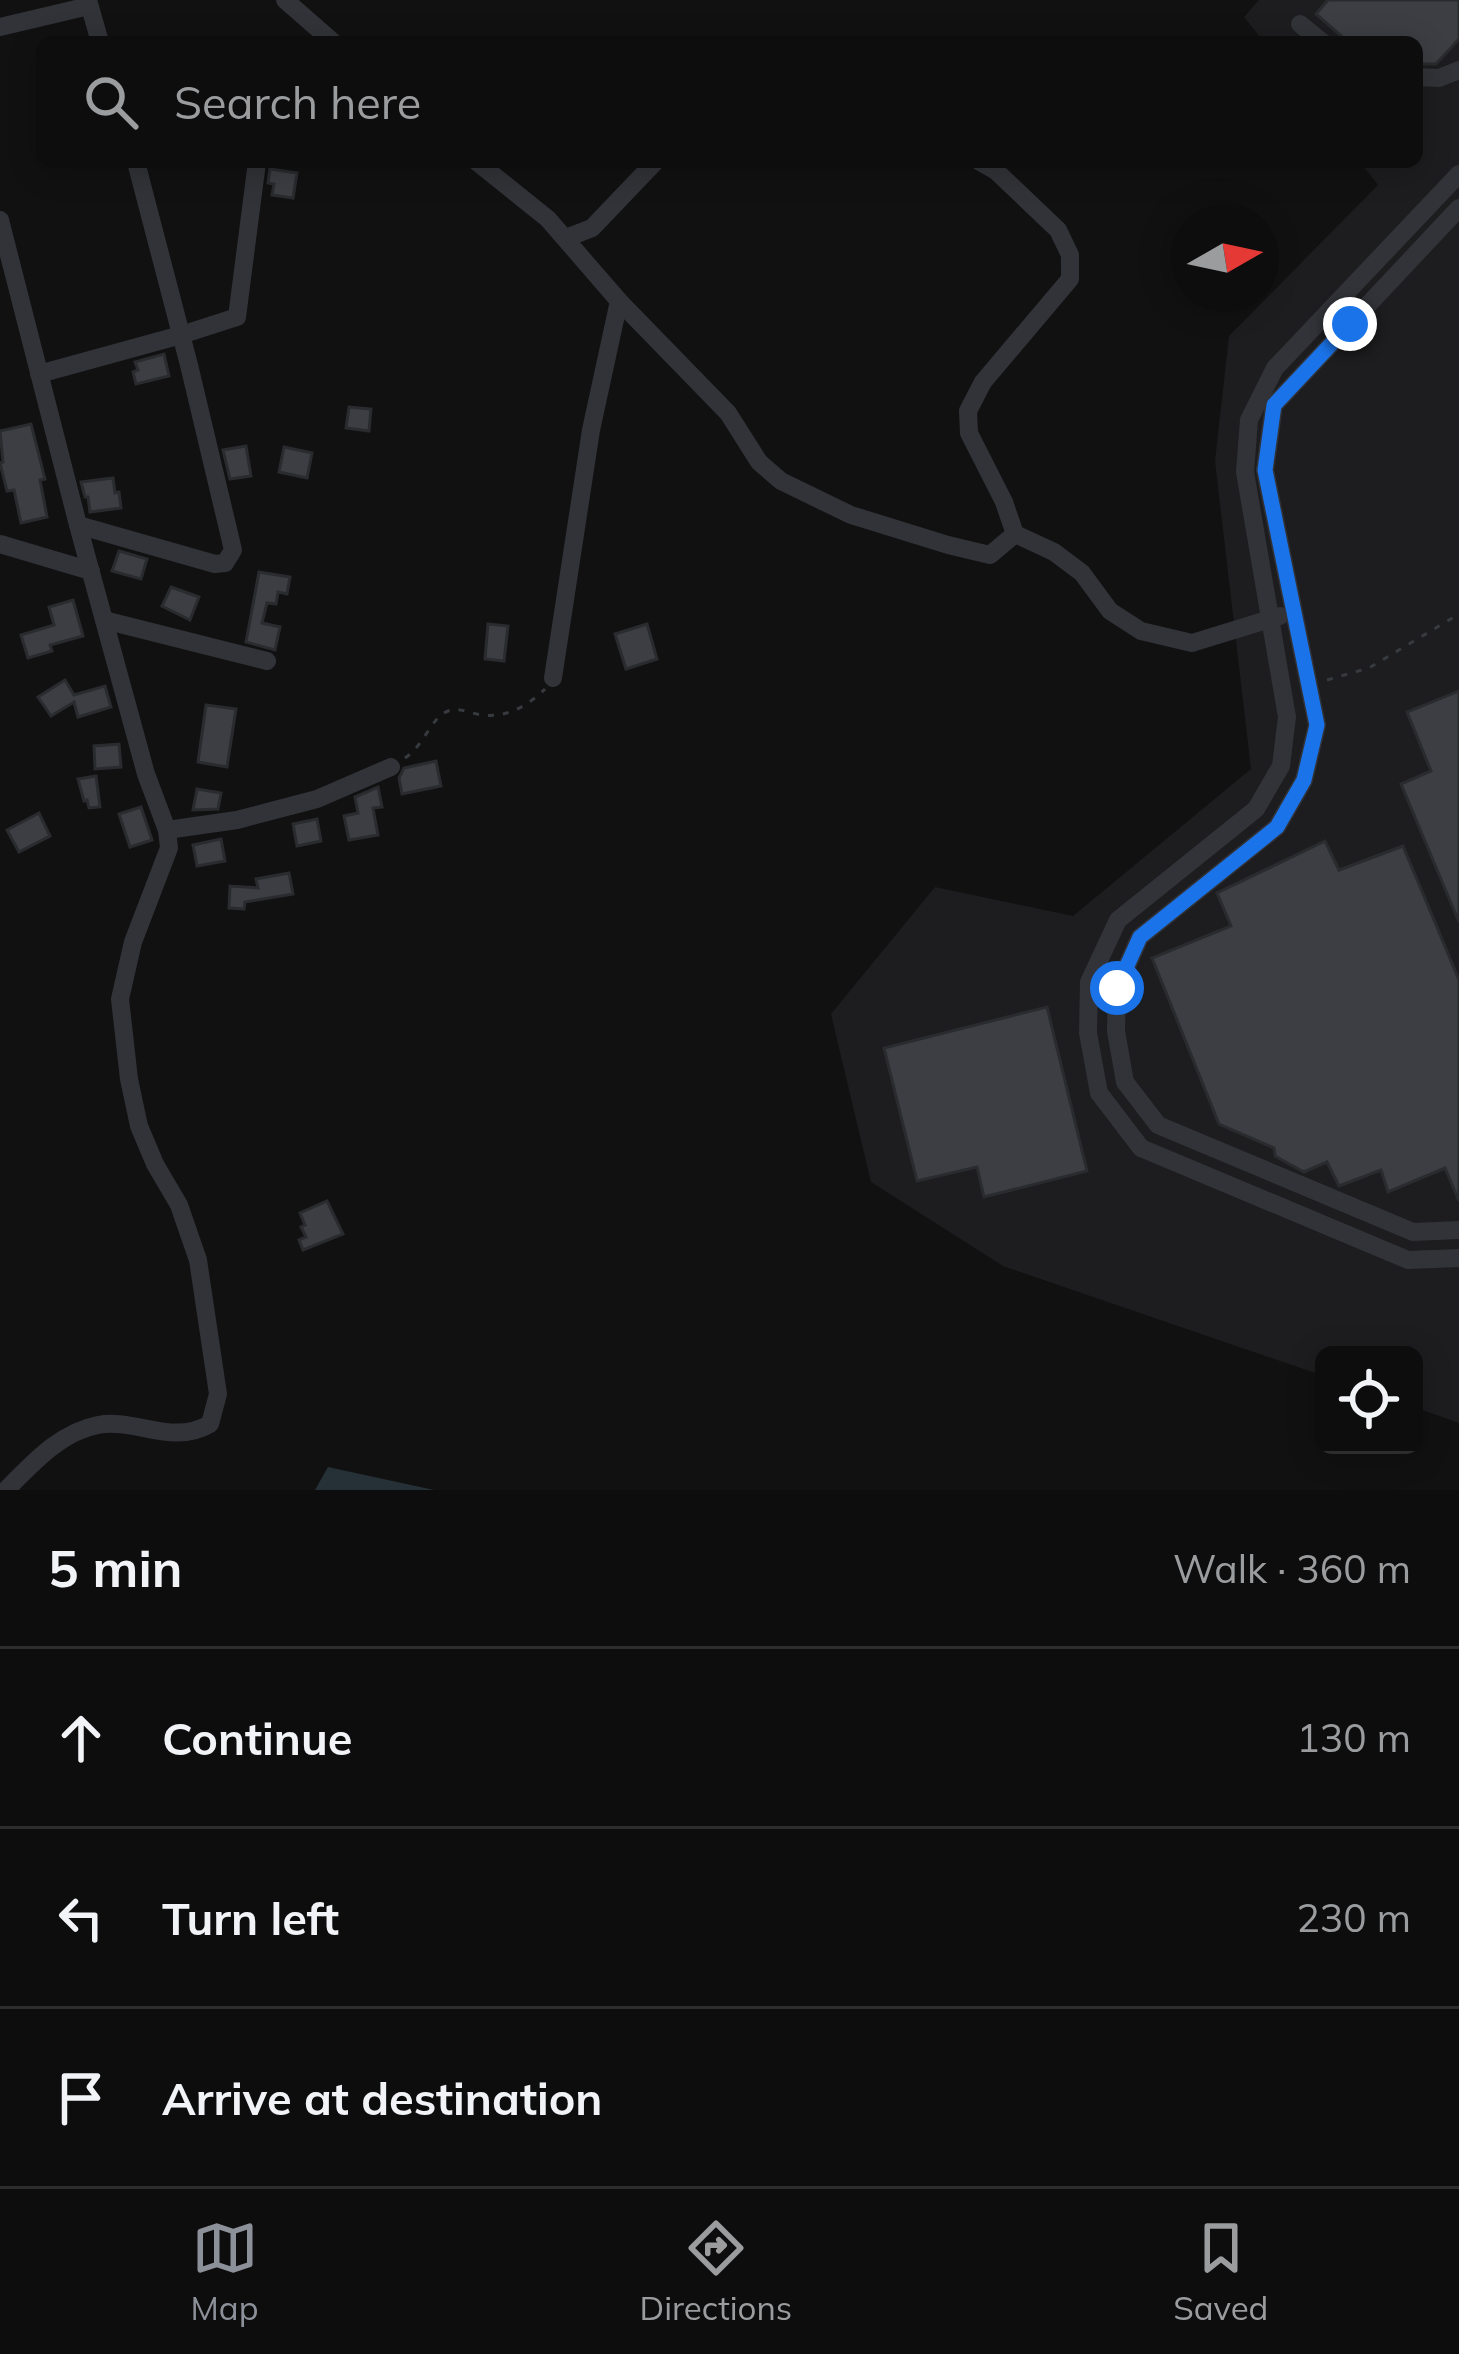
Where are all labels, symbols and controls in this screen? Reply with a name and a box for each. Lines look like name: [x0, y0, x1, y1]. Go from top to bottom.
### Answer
search box: [36, 36, 1423, 168]
icon: search: [78, 69, 144, 135]
text: Search here: [174, 74, 421, 130]
north arrow: [1171, 204, 1279, 312]
route end: [1323, 297, 1377, 351]
route start: [1090, 961, 1144, 1015]
map controls: [1315, 1346, 1423, 1454]
button: locate: [1315, 1346, 1423, 1454]
text: 5 min: [48, 1536, 183, 1600]
text: Walk · 360 m: [1173, 1544, 1411, 1593]
icon: ahead: [48, 1705, 114, 1771]
text: Continue: [162, 1710, 352, 1766]
text: 130 m: [1296, 1713, 1411, 1762]
icon: left: [48, 1885, 114, 1951]
text: Turn left: [162, 1890, 339, 1946]
text: 230 m: [1296, 1893, 1411, 1942]
icon: arrive: [48, 2065, 114, 2131]
text: Arrive at destination: [162, 2070, 602, 2126]
tab: Map: [191, 2215, 258, 2328]
tab: Directions: [640, 2215, 792, 2328]
tab: Saved: [1173, 2215, 1268, 2328]

